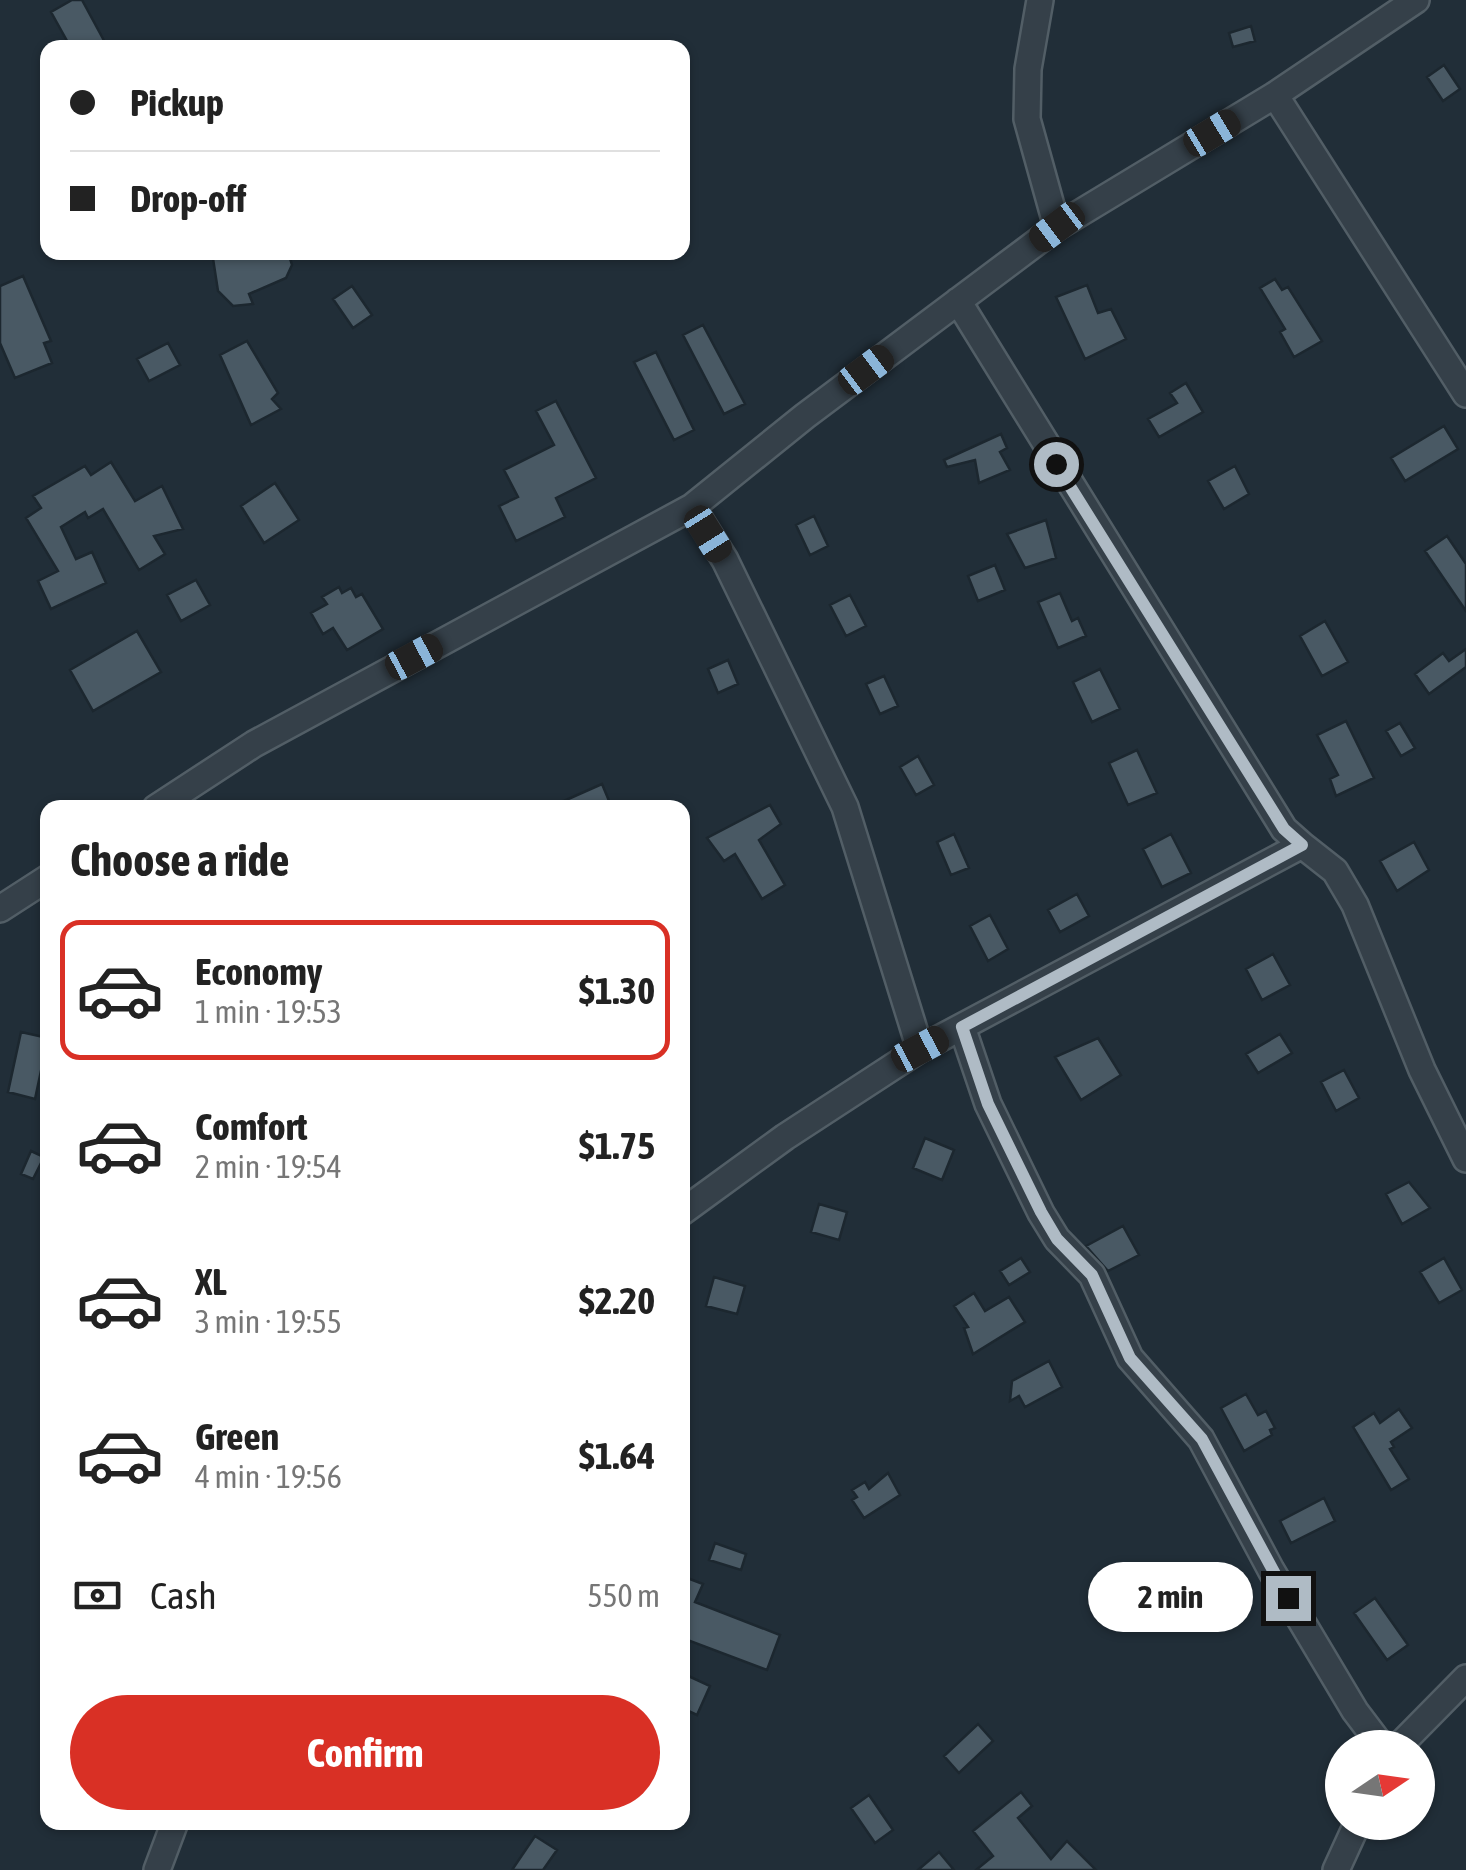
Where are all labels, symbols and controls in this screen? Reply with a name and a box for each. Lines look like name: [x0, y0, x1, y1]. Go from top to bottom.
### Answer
text: Pickup: [130, 81, 224, 124]
car: [1179, 105, 1245, 161]
text: Drop-off: [130, 177, 246, 220]
car: [1024, 197, 1090, 257]
car: [833, 340, 899, 400]
route start: [1034, 442, 1079, 487]
car: [679, 501, 737, 567]
car: [380, 630, 448, 684]
text: Choose a ride: [70, 834, 289, 886]
icon: car: [75, 945, 165, 1035]
text: Economy: [195, 950, 322, 993]
text: $1.30: [579, 969, 655, 1012]
text: 1 min · 19:53: [195, 993, 342, 1030]
car: [886, 1022, 954, 1076]
icon: car: [75, 1100, 165, 1190]
text: Comfort: [195, 1105, 307, 1148]
text: $1.75: [579, 1124, 655, 1167]
text: 2 min · 19:54: [195, 1148, 342, 1185]
icon: car: [75, 1255, 165, 1345]
text: XL: [195, 1260, 227, 1303]
text: $2.20: [579, 1279, 655, 1322]
text: 3 min · 19:55: [195, 1303, 342, 1340]
icon: car: [75, 1410, 165, 1500]
text: Green: [195, 1415, 279, 1458]
text: $1.64: [579, 1434, 655, 1477]
text: 4 min · 19:56: [195, 1458, 342, 1495]
callout: 2 min: [1088, 1563, 1253, 1633]
icon: cash: [70, 1568, 125, 1623]
text: Cash: [150, 1574, 217, 1617]
route end: [1266, 1576, 1311, 1621]
text: 550 m: [587, 1577, 660, 1614]
text: 2 min: [1138, 1578, 1203, 1615]
button: Confirm: [70, 1695, 660, 1810]
north arrow: [1325, 1730, 1435, 1840]
map controls: [1325, 1730, 1435, 1840]

